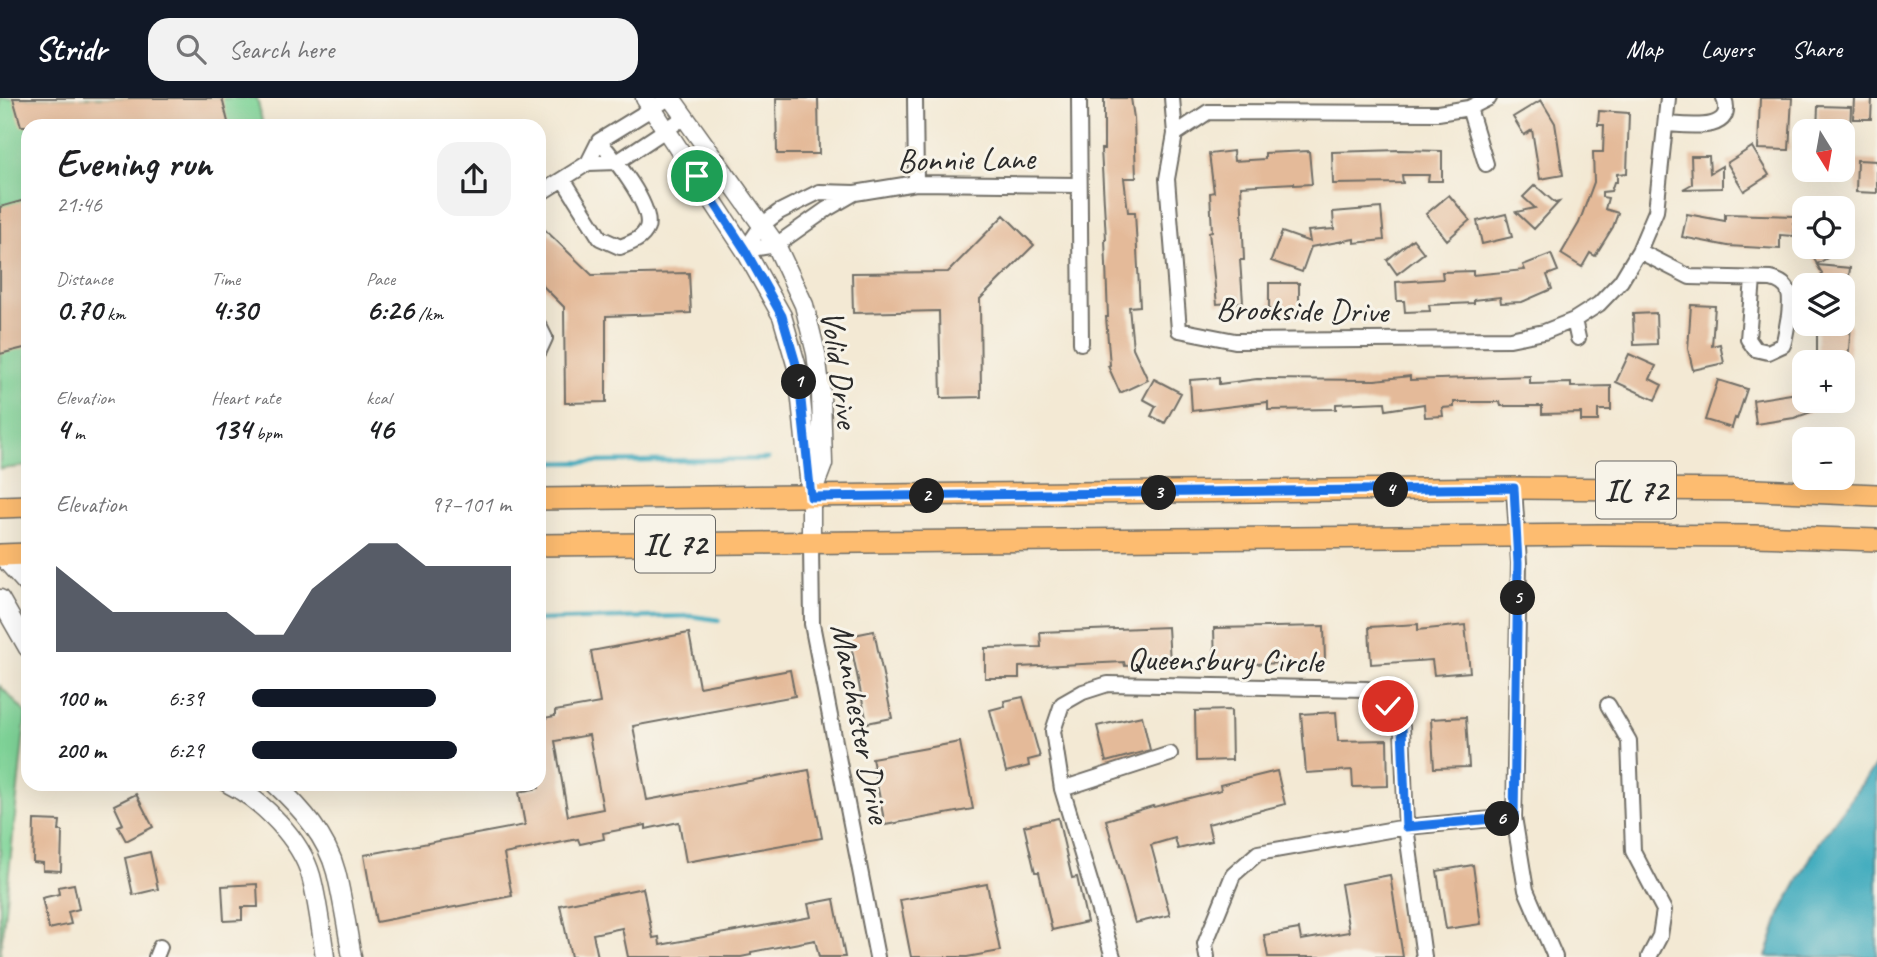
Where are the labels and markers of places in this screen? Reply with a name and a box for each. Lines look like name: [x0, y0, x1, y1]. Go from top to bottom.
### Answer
pin: [667, 146, 727, 206]
pin: 1: [782, 364, 816, 400]
pin: 4: [1374, 472, 1408, 508]
pin: 3: [1142, 476, 1176, 510]
pin: 2: [909, 478, 944, 514]
pin: 5: [1500, 580, 1536, 616]
pin: [1358, 676, 1418, 736]
pin: 6: [1484, 802, 1520, 836]

